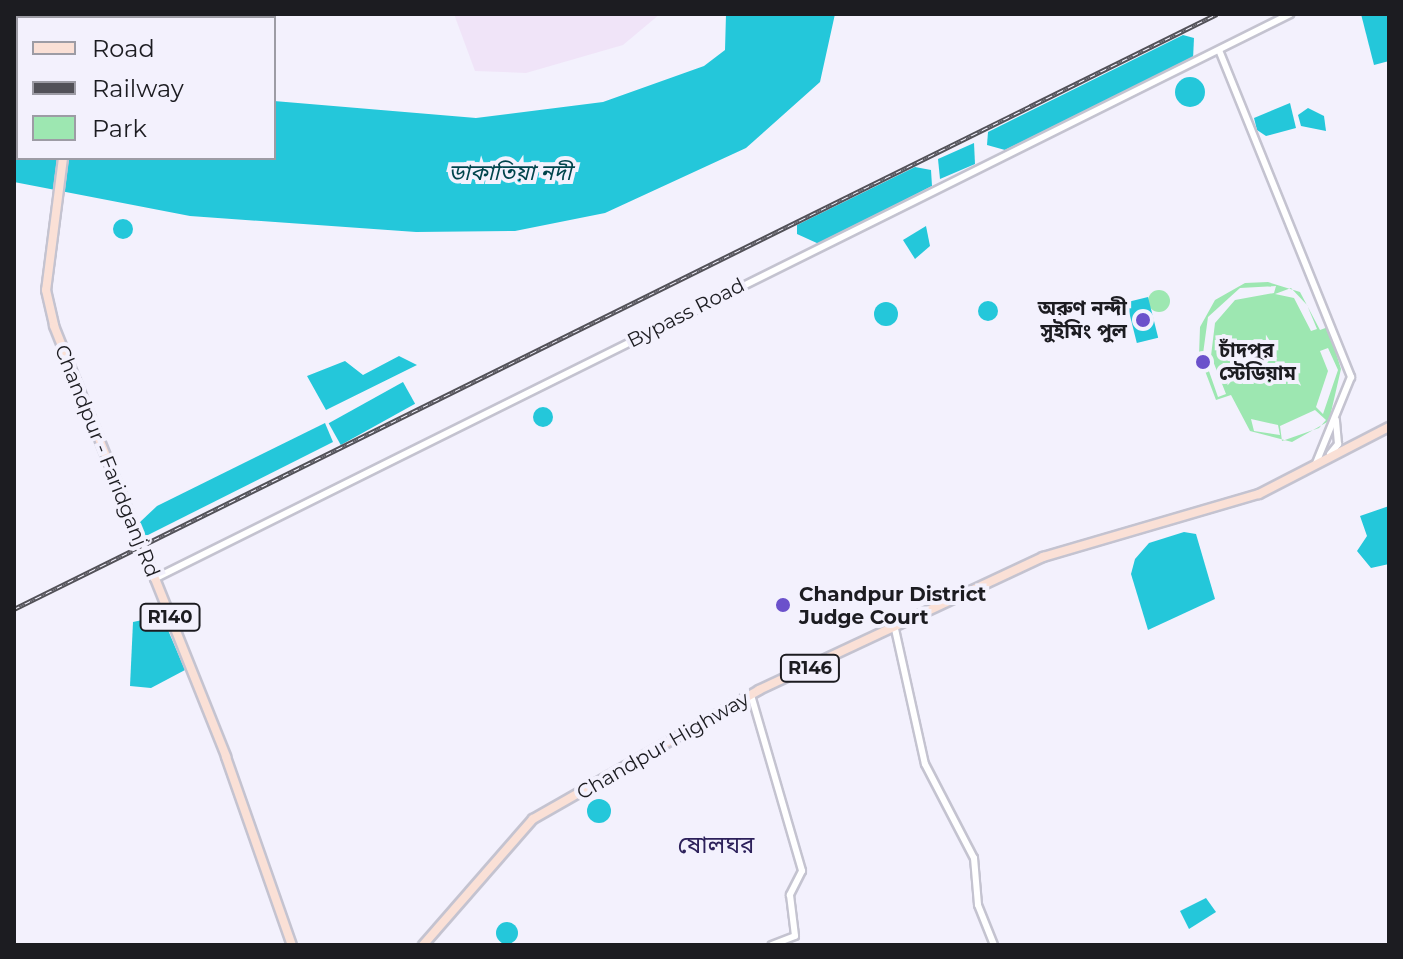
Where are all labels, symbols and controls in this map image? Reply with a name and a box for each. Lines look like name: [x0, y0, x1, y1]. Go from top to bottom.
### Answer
legend: [16, 16, 276, 160]
text: Road: [92, 34, 155, 63]
text: Railway: [92, 74, 184, 103]
text: Park: [92, 114, 147, 143]
water label: ডাকাতিয়া নদী: [448, 160, 572, 186]
street label: Bypass Road: [623, 273, 749, 353]
place label: অরুণ নন্দী সুইমিং পুল: [1038, 296, 1127, 343]
marker: অরুণ নন্দী সুইমিং পুল: [1134, 311, 1152, 329]
place label: চাঁদপুর স্টেডিয়াম: [1219, 338, 1296, 385]
street label: Chandpur - Faridganj Rd: [49, 341, 165, 581]
marker: চাঁদপুর স্টেডিয়াম: [1194, 353, 1212, 371]
place label: Chandpur District Judge Court: [799, 582, 986, 629]
marker: Chandpur District Judge Court: [774, 596, 792, 614]
road number: R140: [138, 603, 202, 631]
road number: R146: [778, 654, 842, 682]
street label: Chandpur Highway: [573, 687, 753, 805]
district label: ষোলঘর: [678, 831, 754, 859]

